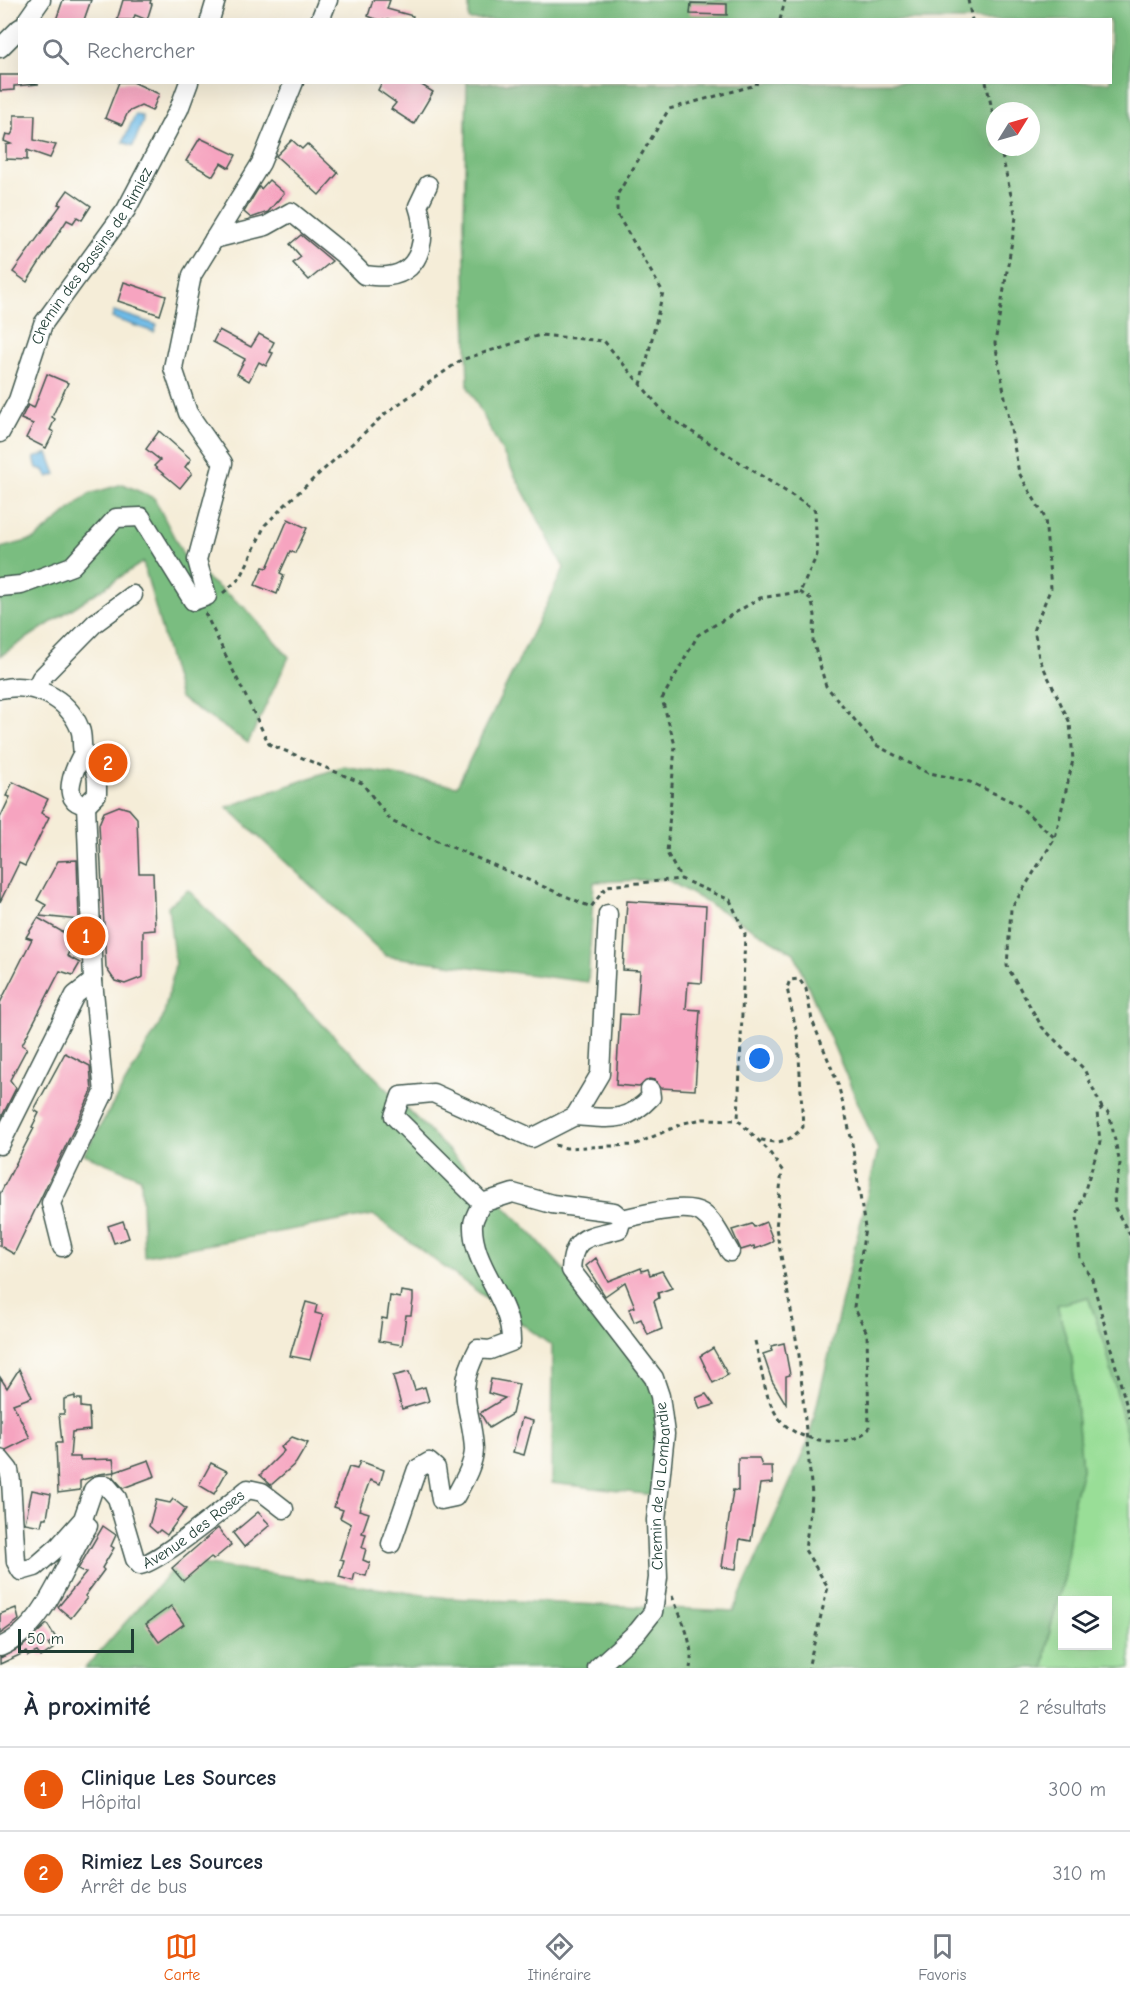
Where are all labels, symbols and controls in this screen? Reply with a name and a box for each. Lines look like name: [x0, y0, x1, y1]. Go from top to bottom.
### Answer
search box: [18, 18, 1112, 84]
icon: search: [39, 35, 72, 68]
text: Rechercher: [87, 38, 195, 64]
north arrow: [986, 102, 1040, 156]
street label: Chemin des Bassins de Rimiez: [28, 164, 156, 347]
pin: 2: [88, 740, 128, 786]
pin: 1: [66, 914, 106, 958]
your location: [745, 1044, 774, 1073]
street label: Chemin de la Lombardie: [647, 1401, 674, 1571]
street label: Avenue des Roses: [140, 1486, 248, 1573]
map controls: [1058, 1596, 1112, 1650]
button: layers: [1058, 1596, 1112, 1650]
scale bar: [18, 1626, 134, 1654]
text: 50 m: [27, 1630, 64, 1648]
text: À proximité: [24, 1692, 151, 1722]
text: 2 résultats: [1019, 1696, 1106, 1719]
text: Clinique Les Sources: [81, 1765, 276, 1791]
text: 1: [40, 1778, 47, 1801]
text: 300 m: [1048, 1778, 1106, 1801]
text: Hôpital: [81, 1791, 141, 1814]
text: Rimiez Les Sources: [81, 1849, 263, 1875]
text: 2: [39, 1862, 48, 1885]
text: 310 m: [1053, 1862, 1106, 1885]
text: Arrêt de bus: [81, 1875, 187, 1898]
tab: Carte: [164, 1930, 200, 1984]
tab: Itinéraire: [528, 1930, 591, 1984]
tab: Favoris: [918, 1930, 966, 1984]

